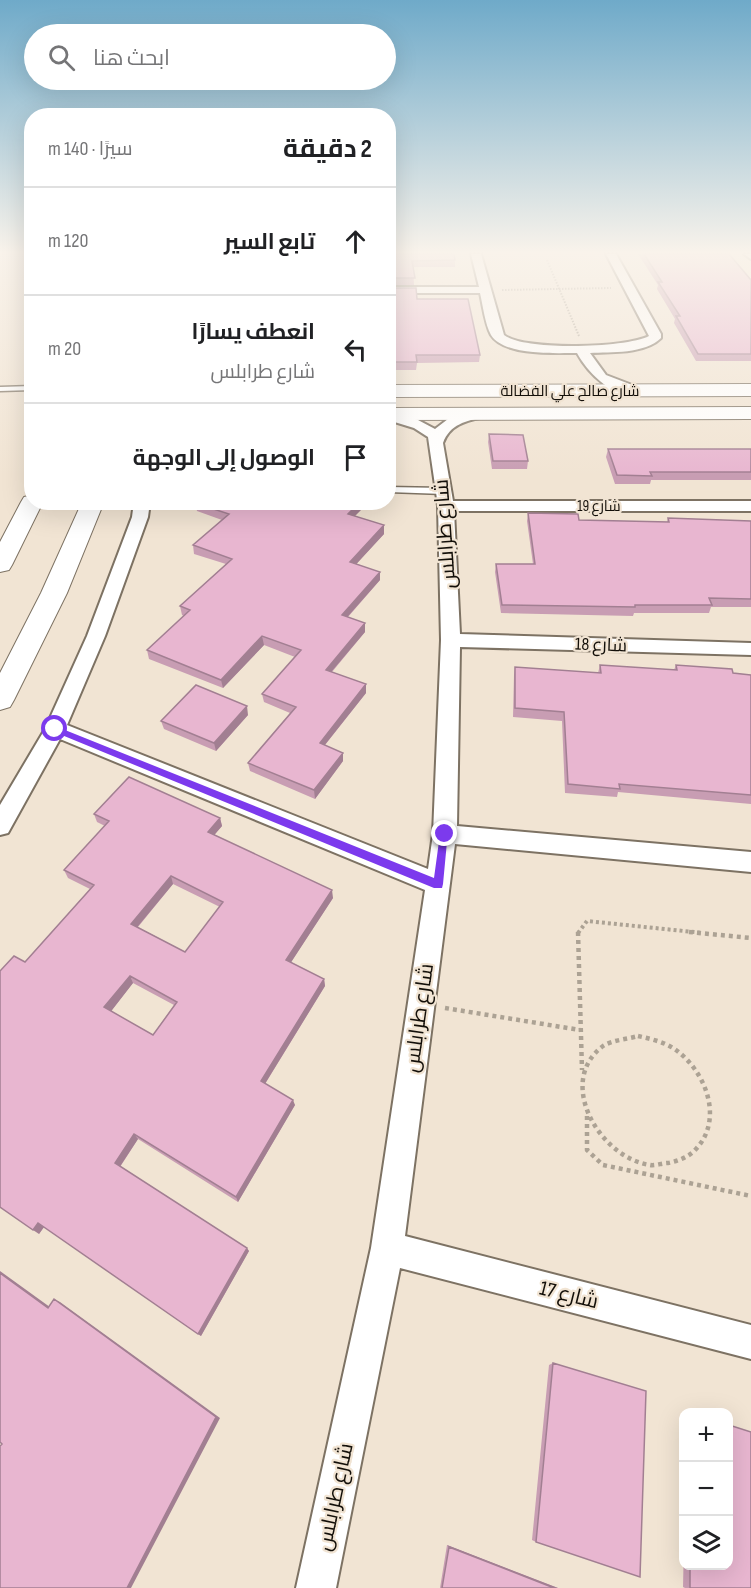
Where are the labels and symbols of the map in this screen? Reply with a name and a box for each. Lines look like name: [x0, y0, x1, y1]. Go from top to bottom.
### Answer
street label: شارع صالح علي الفضالة: [501, 382, 639, 403]
street label: شارع طرابلس: [429, 478, 462, 590]
street label: شارع 19: [577, 497, 621, 517]
street label: شارع 18: [575, 634, 627, 657]
route start: [41, 715, 67, 741]
route end: [431, 820, 457, 846]
street label: شارع طرابلس: [399, 962, 440, 1074]
street label: شارع 17: [537, 1276, 601, 1315]
street label: شارع طرابلس: [311, 1441, 360, 1554]

